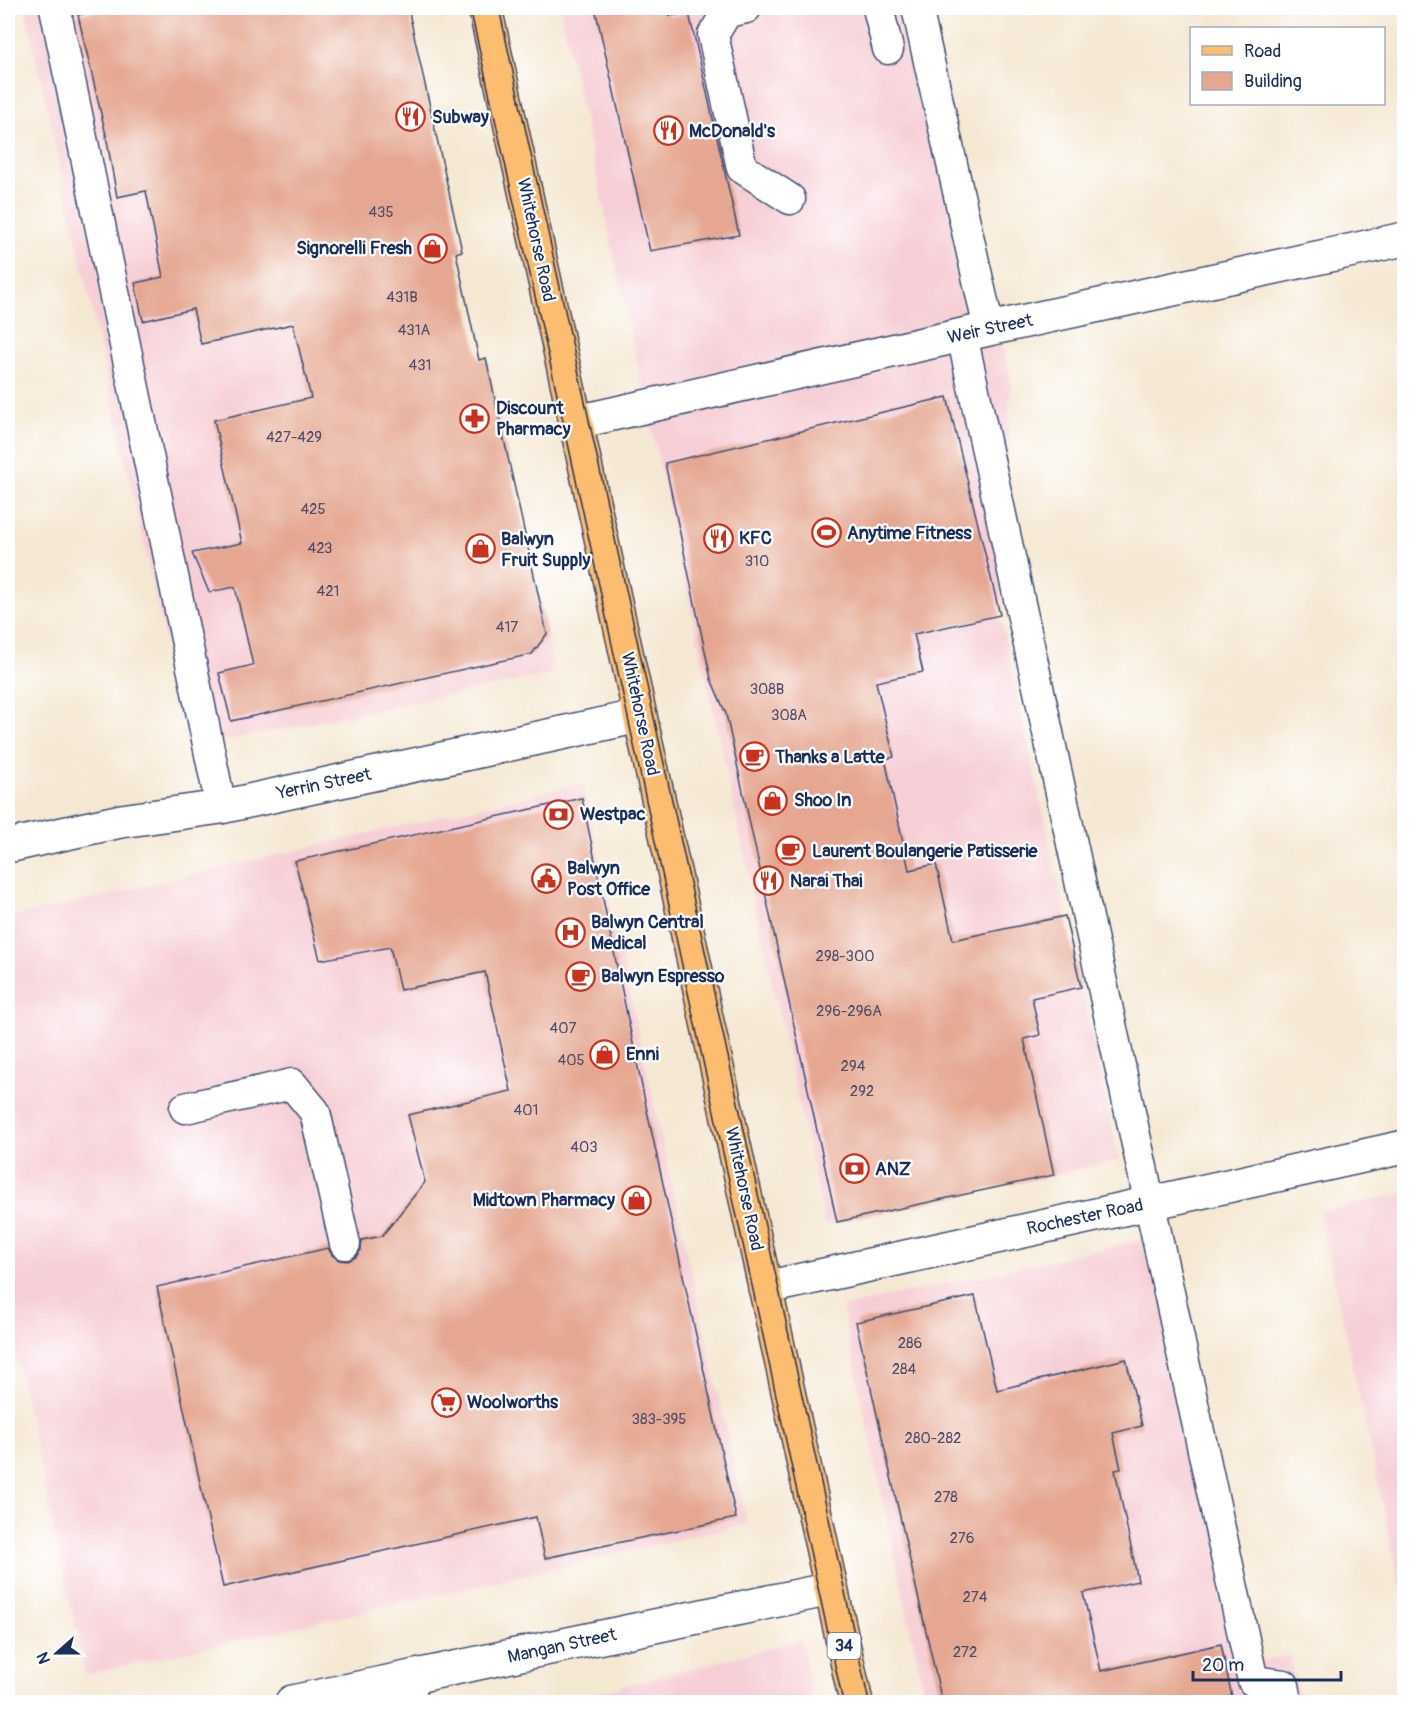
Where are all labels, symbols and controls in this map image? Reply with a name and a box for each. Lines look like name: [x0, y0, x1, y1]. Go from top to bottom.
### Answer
legend: [1190, 27, 1385, 105]
text: Road: [1244, 40, 1281, 63]
text: Building: [1244, 70, 1302, 93]
restaurant icon: Subway: [395, 101, 427, 133]
place label: Subway: [432, 106, 489, 129]
restaurant icon: McDonald's: [652, 115, 684, 147]
place label: McDonald's: [689, 120, 776, 143]
street label: Whitehorse Road: [512, 176, 560, 304]
house number: 435: [368, 203, 394, 222]
shop icon: Signorelli Fresh: [417, 232, 449, 264]
place label: Signorelli Fresh: [296, 237, 413, 260]
house number: 431B: [386, 288, 418, 307]
street label: Weir Street: [945, 309, 1035, 349]
house number: 431A: [398, 321, 431, 340]
house number: 431: [409, 356, 431, 375]
place label: Discount Pharmacy: [496, 397, 571, 441]
pharmacy icon: Discount Pharmacy: [459, 402, 491, 434]
house number: 427-429: [266, 428, 322, 447]
house number: 425: [300, 500, 326, 519]
sports icon: Anytime Fitness: [810, 517, 842, 549]
restaurant icon: KFC: [702, 522, 734, 554]
place label: Anytime Fitness: [847, 522, 972, 545]
place label: KFC: [739, 527, 772, 550]
place label: Balwyn Fruit Supply: [501, 528, 591, 572]
shop icon: Balwyn Fruit Supply: [464, 533, 496, 565]
house number: 423: [307, 539, 333, 558]
house number: 310: [745, 552, 769, 571]
house number: 421: [317, 582, 339, 601]
house number: 417: [496, 618, 518, 637]
street label: Whitehorse Road: [616, 650, 664, 778]
house number: 308B: [750, 680, 784, 699]
house number: 308A: [771, 706, 807, 725]
cafe icon: Thanks a Latte: [738, 741, 770, 773]
place label: Thanks a Latte: [774, 746, 886, 769]
street label: Yerrin Street: [274, 763, 374, 805]
shop icon: Shoo In: [757, 784, 789, 816]
place label: Shoo In: [794, 789, 851, 812]
bank icon: Westpac: [543, 798, 575, 830]
place label: Westpac: [580, 803, 646, 826]
cafe icon: Laurent Boulangerie Patisserie: [775, 835, 807, 867]
place label: Laurent Boulangerie Patisserie: [812, 840, 1039, 863]
place label: Balwyn Post Office: [567, 857, 651, 901]
public building icon: Balwyn Post Office: [530, 862, 562, 894]
restaurant icon: Narai Thai: [753, 865, 785, 897]
place label: Narai Thai: [790, 870, 862, 893]
place label: Balwyn Central Medical: [591, 911, 704, 955]
hospital icon: Balwyn Central Medical: [554, 916, 586, 948]
house number: 298-300: [816, 947, 874, 966]
cafe icon: Balwyn Espresso: [564, 960, 596, 992]
place label: Balwyn Espresso: [601, 965, 725, 988]
house number: 296-296A: [816, 1002, 882, 1021]
house number: 407: [550, 1019, 576, 1038]
shop icon: Enni: [589, 1038, 621, 1070]
place label: Enni: [626, 1043, 659, 1066]
house number: 405: [557, 1051, 585, 1070]
house number: 294: [841, 1057, 866, 1076]
house number: 292: [850, 1082, 874, 1101]
house number: 401: [514, 1101, 538, 1120]
street label: Whitehorse Road: [720, 1125, 768, 1253]
house number: 403: [570, 1138, 598, 1157]
bank icon: ANZ: [838, 1153, 870, 1185]
place label: ANZ: [875, 1158, 912, 1181]
shop icon: Midtown Pharmacy: [620, 1184, 652, 1216]
place label: Midtown Pharmacy: [473, 1189, 615, 1212]
street label: Rochester Road: [1025, 1193, 1145, 1241]
house number: 286: [898, 1334, 922, 1353]
house number: 284: [892, 1360, 917, 1379]
supermarket icon: Woolworths: [430, 1386, 462, 1418]
place label: Woolworths: [467, 1391, 559, 1414]
house number: 383-395: [632, 1410, 686, 1429]
house number: 280-282: [905, 1429, 961, 1448]
house number: 278: [934, 1488, 958, 1507]
house number: 276: [949, 1529, 975, 1548]
house number: 274: [962, 1588, 988, 1607]
north arrow: [27, 1623, 87, 1683]
street label: Mangan Street: [505, 1623, 619, 1669]
road number: 34: [828, 1633, 860, 1659]
house number: 272: [953, 1643, 977, 1662]
scale bar: [1193, 1644, 1342, 1682]
text: N: [33, 1649, 55, 1667]
text: 20 m: [1202, 1654, 1244, 1677]

